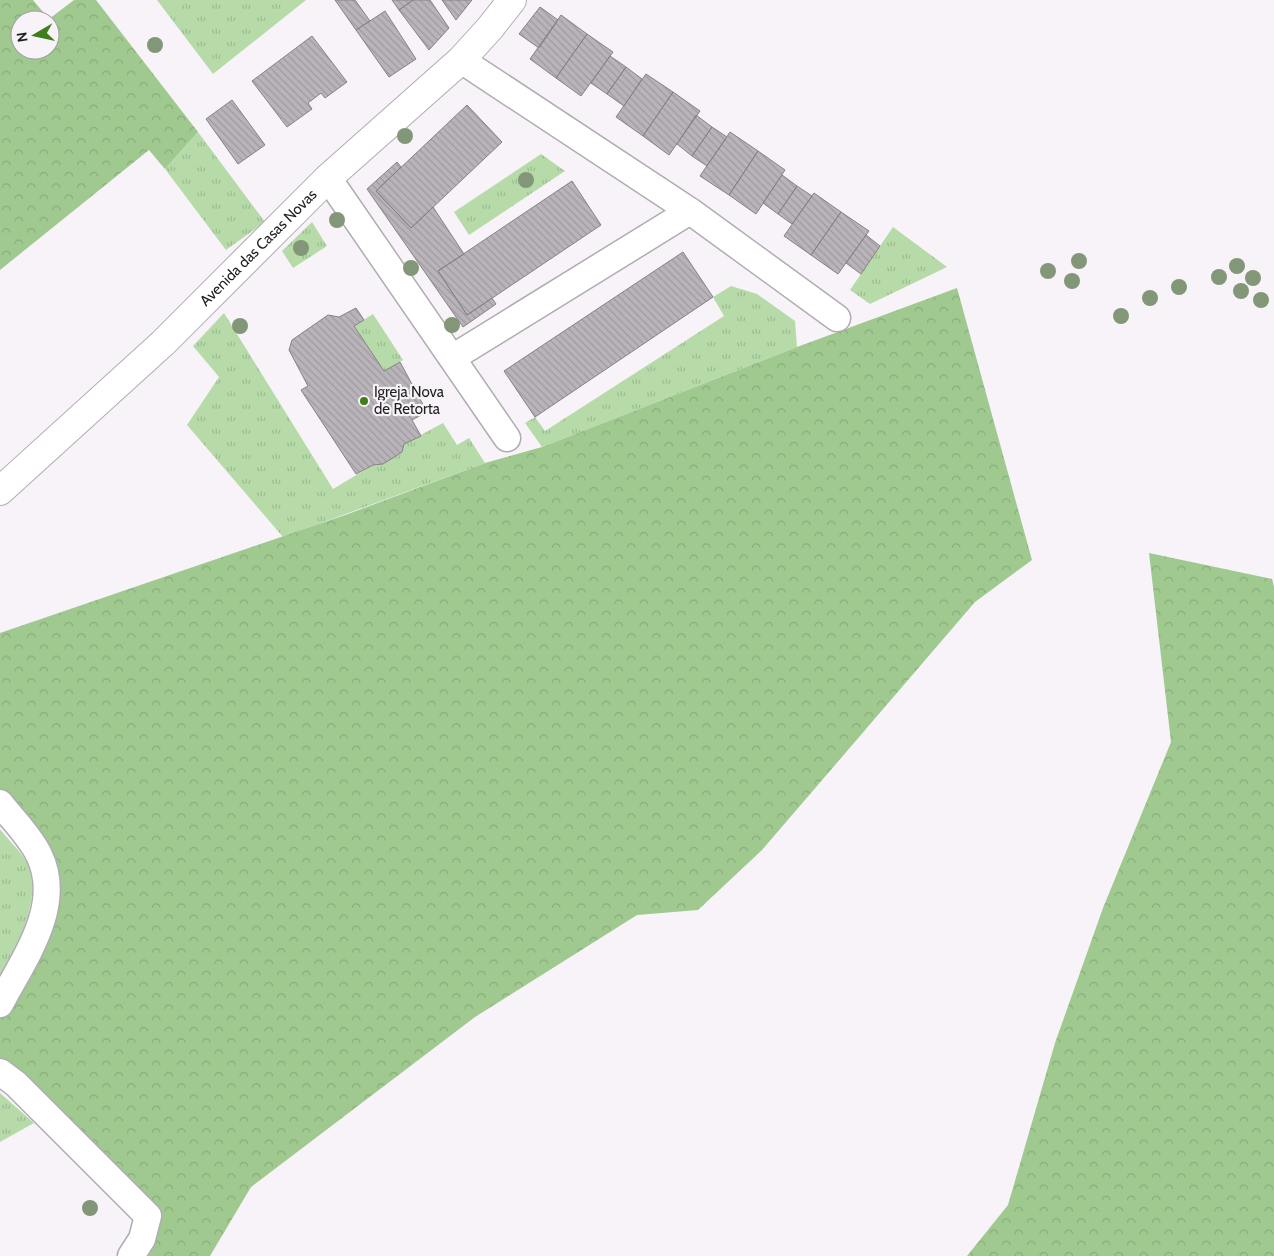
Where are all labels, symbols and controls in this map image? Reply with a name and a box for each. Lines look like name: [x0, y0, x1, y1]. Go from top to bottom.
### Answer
north arrow: [10, 10, 60, 60]
text: N: [12, 31, 32, 43]
street label: Avenida das Casas Novas: [196, 185, 321, 310]
place label: Igreja Nova de Retorta: [374, 383, 445, 418]
marker: Igreja Nova de Retorta: [358, 395, 370, 407]

